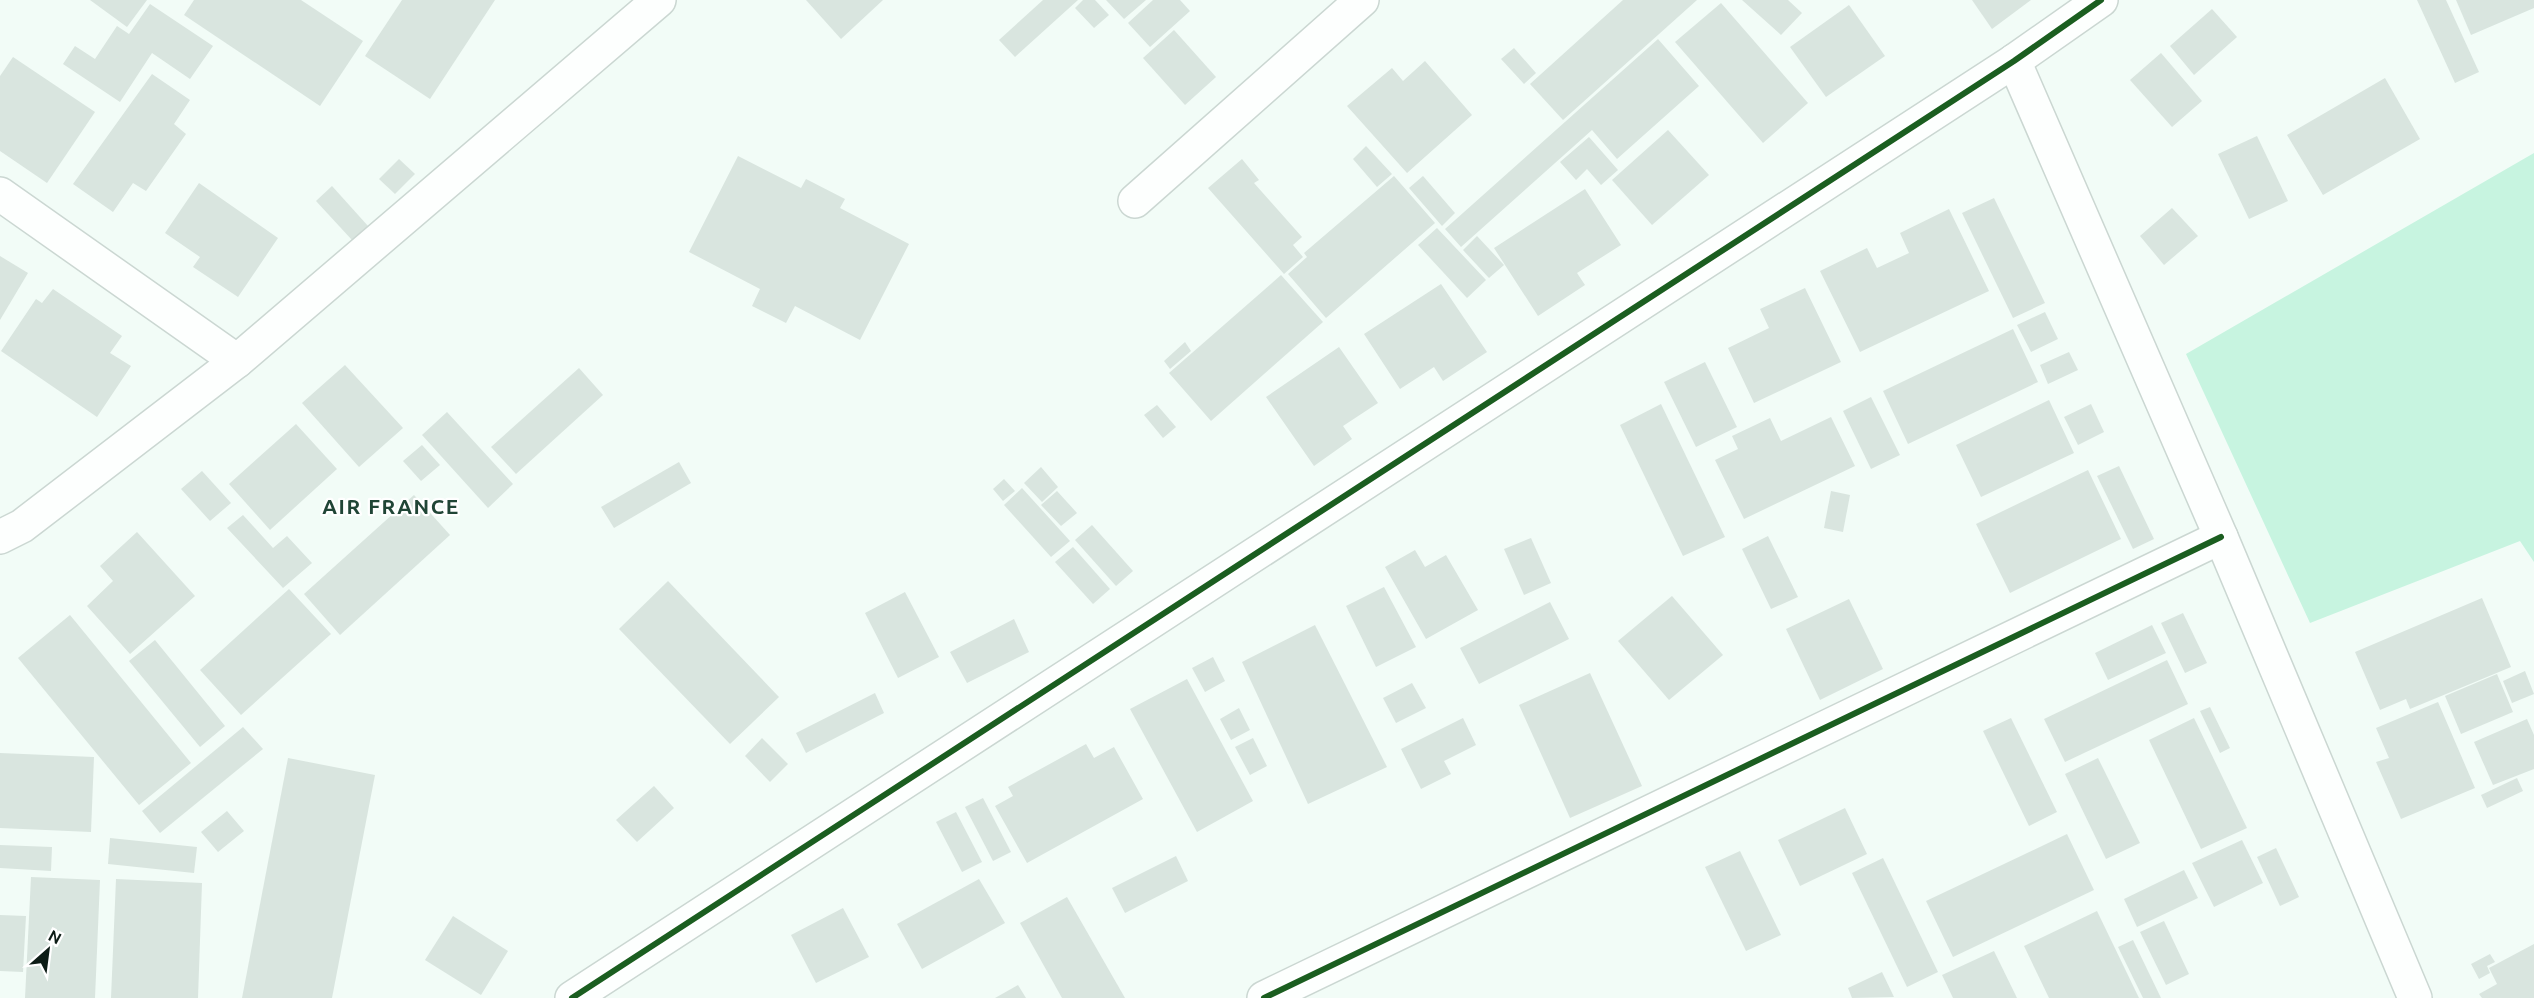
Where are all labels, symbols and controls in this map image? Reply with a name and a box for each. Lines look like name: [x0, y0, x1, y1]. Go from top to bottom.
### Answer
district label: AIR FRANCE: [322, 494, 460, 518]
north arrow: [18, 920, 78, 980]
text: N: [46, 926, 65, 948]

